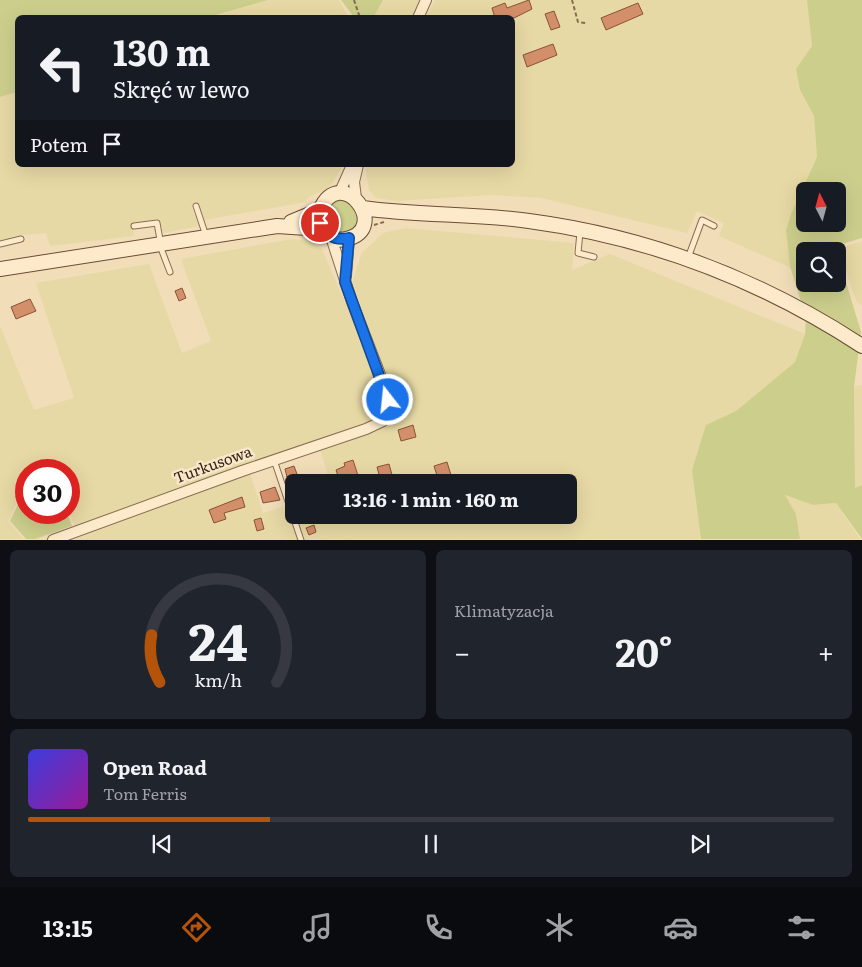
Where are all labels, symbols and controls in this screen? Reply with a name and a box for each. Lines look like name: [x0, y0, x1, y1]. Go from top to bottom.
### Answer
text: 130 m: [113, 25, 210, 77]
icon: left: [30, 35, 95, 100]
text: Skręć w lewo: [113, 72, 250, 105]
text: Potem: [30, 130, 88, 158]
icon: arrive: [98, 130, 126, 158]
north arrow: [796, 182, 846, 232]
map controls: [796, 182, 846, 292]
pin: [299, 202, 341, 244]
icon: arrive: [306, 209, 334, 237]
button: search: [796, 242, 846, 292]
position arrow: [361, 373, 413, 425]
street label: Turkusowa: [170, 438, 256, 488]
speed limit sign: 30: [15, 459, 80, 524]
text: 13:16 · 1 min · 160 m: [343, 485, 519, 513]
text: Klimatyzacja: [454, 598, 554, 622]
text: 24: [188, 599, 248, 677]
text: 20°: [615, 622, 673, 679]
text: −: [454, 630, 470, 672]
text: +: [818, 630, 834, 672]
text: km/h: [194, 666, 242, 693]
text: Open Road: [103, 753, 207, 781]
text: Tom Ferris: [103, 781, 187, 805]
icon: previous: [148, 830, 176, 858]
icon: pause: [417, 830, 445, 858]
icon: next: [686, 830, 714, 858]
icon: directions: [179, 910, 214, 945]
icon: music: [300, 910, 335, 945]
icon: phone: [421, 910, 456, 945]
icon: climate: [542, 910, 577, 945]
icon: car: [663, 910, 698, 945]
icon: filters: [784, 910, 819, 945]
text: 13:15: [43, 911, 93, 944]

